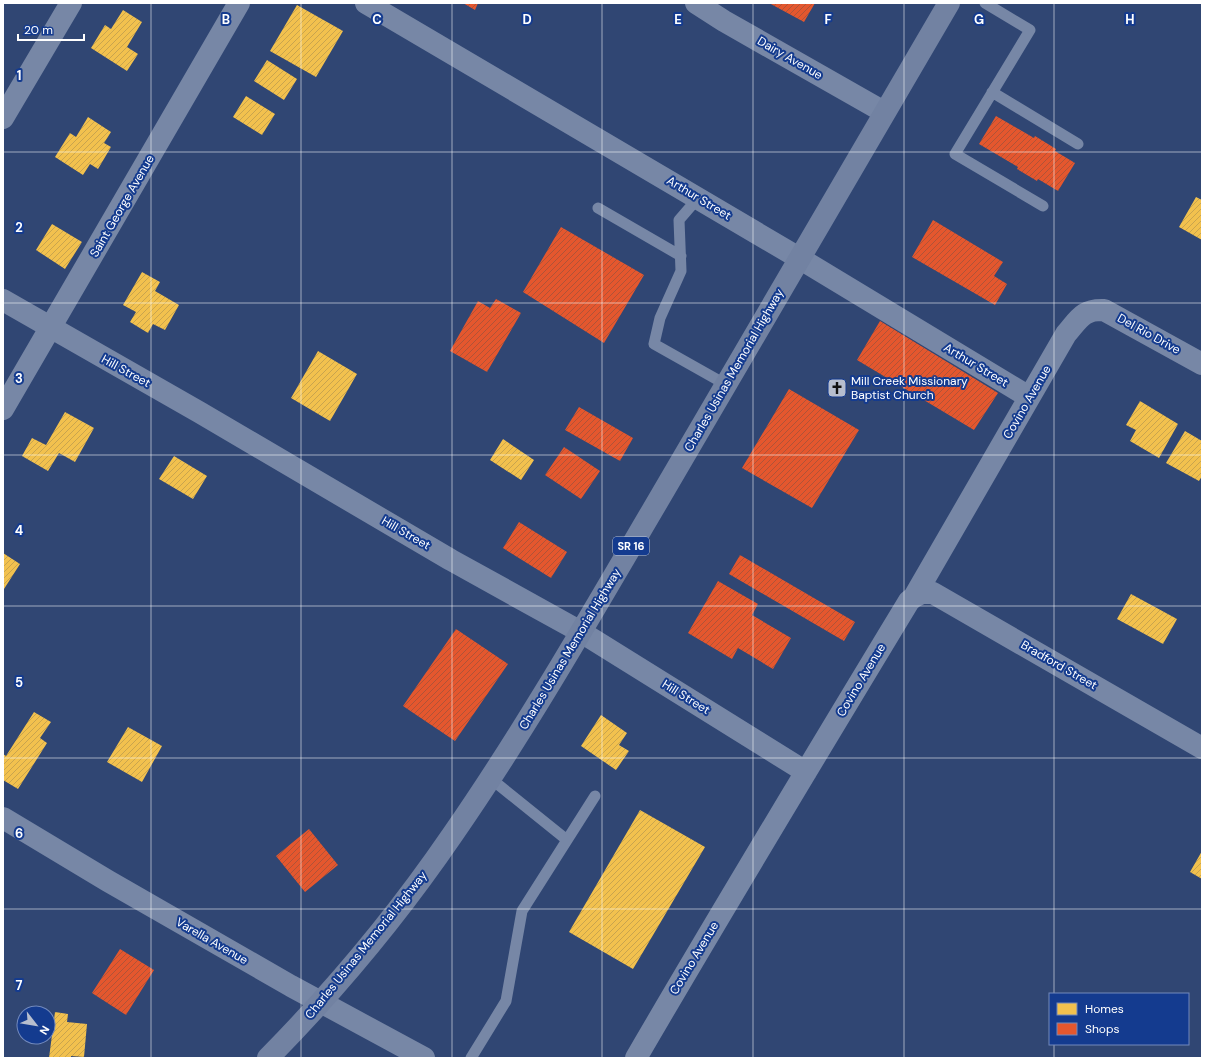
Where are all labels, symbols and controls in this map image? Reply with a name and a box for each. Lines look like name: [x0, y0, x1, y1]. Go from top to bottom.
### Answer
text: B: [222, 11, 230, 28]
text: C: [372, 11, 382, 28]
text: D: [522, 11, 532, 28]
text: E: [674, 11, 682, 28]
text: F: [824, 11, 832, 28]
text: G: [974, 11, 984, 28]
text: H: [1125, 11, 1135, 28]
scale bar: [18, 16, 84, 42]
text: 20 m: [24, 22, 53, 38]
street label: Dairy Avenue: [754, 33, 826, 83]
text: 1: [17, 67, 21, 84]
street label: Saint George Avenue: [86, 152, 158, 260]
street label: Arthur Street: [664, 172, 734, 224]
text: 2: [15, 219, 23, 236]
street label: Charles Usinas Memorial Highway: [681, 285, 787, 454]
street label: Del Rio Drive: [1115, 310, 1184, 358]
street label: Arthur Street: [941, 339, 1011, 391]
street label: Hill Street: [99, 351, 154, 391]
street label: Covino Avenue: [999, 362, 1055, 442]
text: 3: [15, 370, 23, 387]
place label: Mill Creek Missionary Baptist Church: [851, 373, 968, 403]
church icon: Mill Creek Missionary Baptist Church: [826, 377, 848, 399]
street label: Hill Street: [379, 513, 433, 553]
text: 4: [15, 522, 23, 539]
road number: SR 16: [613, 537, 649, 555]
street label: Charles Usinas Memorial Highway: [515, 565, 625, 733]
street label: Bradford Street: [1018, 637, 1100, 693]
street label: Covino Avenue: [833, 640, 889, 720]
text: 5: [15, 674, 23, 691]
street label: Hill Street: [659, 676, 713, 718]
text: 6: [15, 825, 23, 842]
street label: Charles Usinas Memorial Highway: [301, 868, 431, 1022]
street label: Varella Avenue: [173, 914, 251, 968]
street label: Covino Avenue: [666, 918, 722, 998]
text: 7: [16, 977, 23, 994]
legend: [1049, 993, 1189, 1045]
text: Homes: [1085, 1001, 1124, 1017]
north arrow: [16, 1005, 56, 1045]
text: Shops: [1085, 1021, 1120, 1037]
text: N: [37, 1023, 53, 1037]

